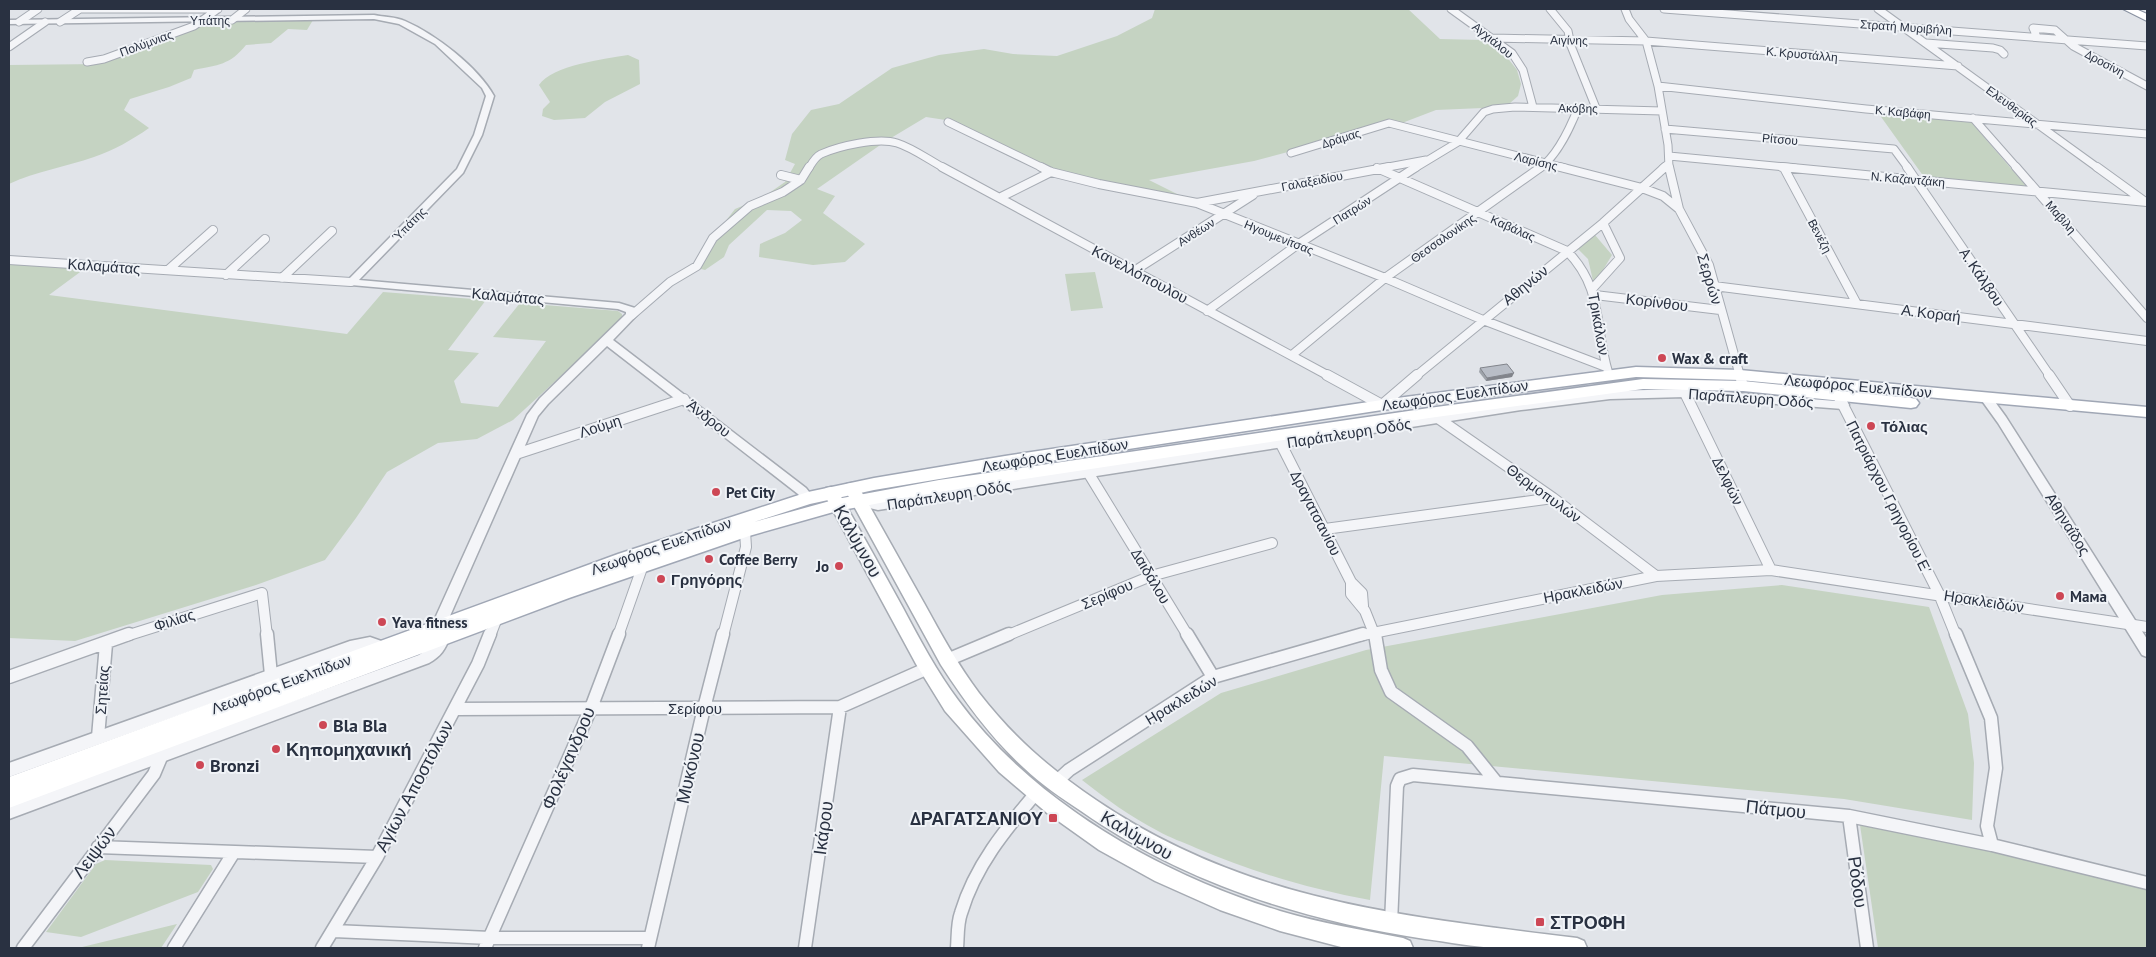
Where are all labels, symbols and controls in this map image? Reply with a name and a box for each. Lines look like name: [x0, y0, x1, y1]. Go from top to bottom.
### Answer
street label: Υπάτης: [190, 13, 230, 28]
street label: Στρατή Μυριβήλη: [1859, 16, 1953, 38]
street label: Αγχιάλου: [1469, 19, 1517, 61]
street label: Πολύμνιας: [117, 26, 175, 60]
street label: Αιγίνης: [1550, 32, 1588, 48]
street label: Κ. Κρυστάλλη: [1766, 43, 1838, 65]
street label: Δροσίνη: [2082, 46, 2128, 80]
street label: Ελευθερίας: [1983, 82, 2041, 130]
street label: Ακόβης: [1558, 100, 1598, 116]
street label: Κ. Καβάφη: [1874, 102, 1932, 122]
street label: Δράμας: [1320, 125, 1362, 151]
street label: Ρίτσου: [1761, 130, 1799, 148]
street label: Λαρίσης: [1513, 148, 1560, 174]
street label: Γαλαξειδίου: [1280, 168, 1344, 194]
street label: Ν. Καζαντζάκη: [1870, 168, 1946, 190]
street label: Πατρών: [1330, 192, 1374, 228]
street label: Μαβίλη: [2042, 197, 2080, 237]
street label: Ύπάτης: [389, 204, 429, 244]
street label: Θεσσαλονίκης: [1408, 210, 1479, 266]
street label: Καβάλας: [1488, 212, 1538, 245]
street label: Ανθέων: [1175, 215, 1217, 249]
street label: Ηγουμενίτσας: [1242, 216, 1316, 258]
street label: Βενέζη: [1805, 216, 1835, 256]
street label: Κανελλόπουλου: [1089, 241, 1191, 307]
street label: A. Κάλβου: [1956, 244, 2008, 310]
street label: Σερρών: [1693, 251, 1727, 307]
street label: Καλαμάτας: [67, 254, 141, 278]
street label: Αθηνών: [1498, 261, 1552, 309]
street label: Καλαμάτας: [471, 283, 545, 309]
street label: Κορίνθου: [1625, 289, 1689, 315]
street label: Τρικάλων: [1584, 291, 1614, 357]
street label: Α. Κοραή: [1900, 300, 1962, 326]
place label: Wax & craft: [1672, 349, 1749, 368]
marker: Wax & craft: [1656, 352, 1668, 364]
street label: Λεωφόρος Ευελπίδων: [1784, 370, 1932, 402]
street label: Λεωφόρος Ευελπίδων: [1380, 375, 1530, 415]
street label: Παράπλευρη Οδός: [1688, 384, 1814, 412]
street label: Άνδρου: [683, 395, 735, 441]
street label: Λούμη: [577, 410, 623, 442]
street label: Παράπλευρη Οδός: [1286, 414, 1412, 452]
street label: Πατριάρχου Γρηγορίου Ε': [1842, 417, 1936, 577]
place label: Τόλιας: [1881, 417, 1928, 436]
marker: Τόλιας: [1865, 420, 1877, 432]
street label: Λεωφόρος Ευελπίδων: [980, 434, 1130, 476]
street label: Δελφών: [1708, 454, 1748, 508]
street label: Θερμοπυλών: [1503, 459, 1585, 527]
street label: Δραγατσανίου: [1286, 467, 1346, 559]
street label: Παράπλευρη Οδός: [886, 476, 1012, 514]
place label: Pet City: [726, 483, 776, 502]
marker: Pet City: [710, 486, 722, 498]
street label: Αθηναΐδος: [2041, 489, 2095, 559]
street label: Καλύμνου: [829, 501, 887, 581]
street label: Λεωφόρος Ευελπίδων: [588, 513, 734, 579]
street label: Δαιδάλου: [1127, 545, 1175, 607]
place label: Coffee Berry: [719, 550, 798, 569]
marker: Coffee Berry: [703, 553, 715, 565]
place label: Jo: [815, 557, 829, 576]
marker: Jo: [833, 560, 845, 572]
place label: Γρηγόρης: [671, 570, 742, 589]
marker: Γρηγόρης: [655, 573, 667, 585]
street label: Ηρακλειδών: [1542, 573, 1624, 607]
street label: Σερίφου: [1078, 575, 1136, 613]
street label: Ηρακλειδών: [1943, 585, 2025, 617]
place label: Мама: [2070, 587, 2107, 606]
marker: Мама: [2054, 590, 2066, 602]
street label: Φιλίας: [151, 604, 197, 636]
place label: Yava fitness: [391, 613, 468, 632]
marker: Yava fitness: [376, 616, 388, 628]
street label: Λεωφόρος Ευελπίδων: [208, 650, 354, 718]
street label: Σητείας: [91, 665, 113, 715]
street label: Ηρακλειδών: [1142, 671, 1220, 729]
street label: Σερίφου: [668, 699, 722, 718]
street label: Φολέγανδρου: [536, 703, 600, 813]
place label: Bla Bla: [333, 714, 387, 737]
street label: Αγίων Αποστόλων: [370, 716, 458, 856]
marker: Bla Bla: [317, 719, 329, 731]
street label: Μυκόνου: [671, 730, 709, 806]
place label: Κηπομηχανική: [286, 738, 412, 761]
marker: Κηπομηχανική: [270, 743, 282, 755]
place label: Bronzi: [210, 754, 260, 777]
marker: Bronzi: [194, 759, 206, 771]
street label: Πάτμου: [1745, 794, 1807, 824]
street label: Ικάρου: [808, 800, 838, 856]
street label: Καλύμνου: [1097, 805, 1177, 865]
place label: ΔΡΑΓΑΤΣΑΝΙΟΥ: [910, 807, 1043, 830]
marker: ΔΡΑΓΑΤΣΑΝΙΟΥ: [1047, 812, 1059, 824]
street label: Λειψών: [67, 821, 121, 883]
street label: Ρόδου: [1843, 855, 1873, 909]
place label: ΣΤΡΟΦΗ: [1550, 911, 1626, 934]
marker: ΣΤΡΟΦΗ: [1534, 916, 1546, 928]

